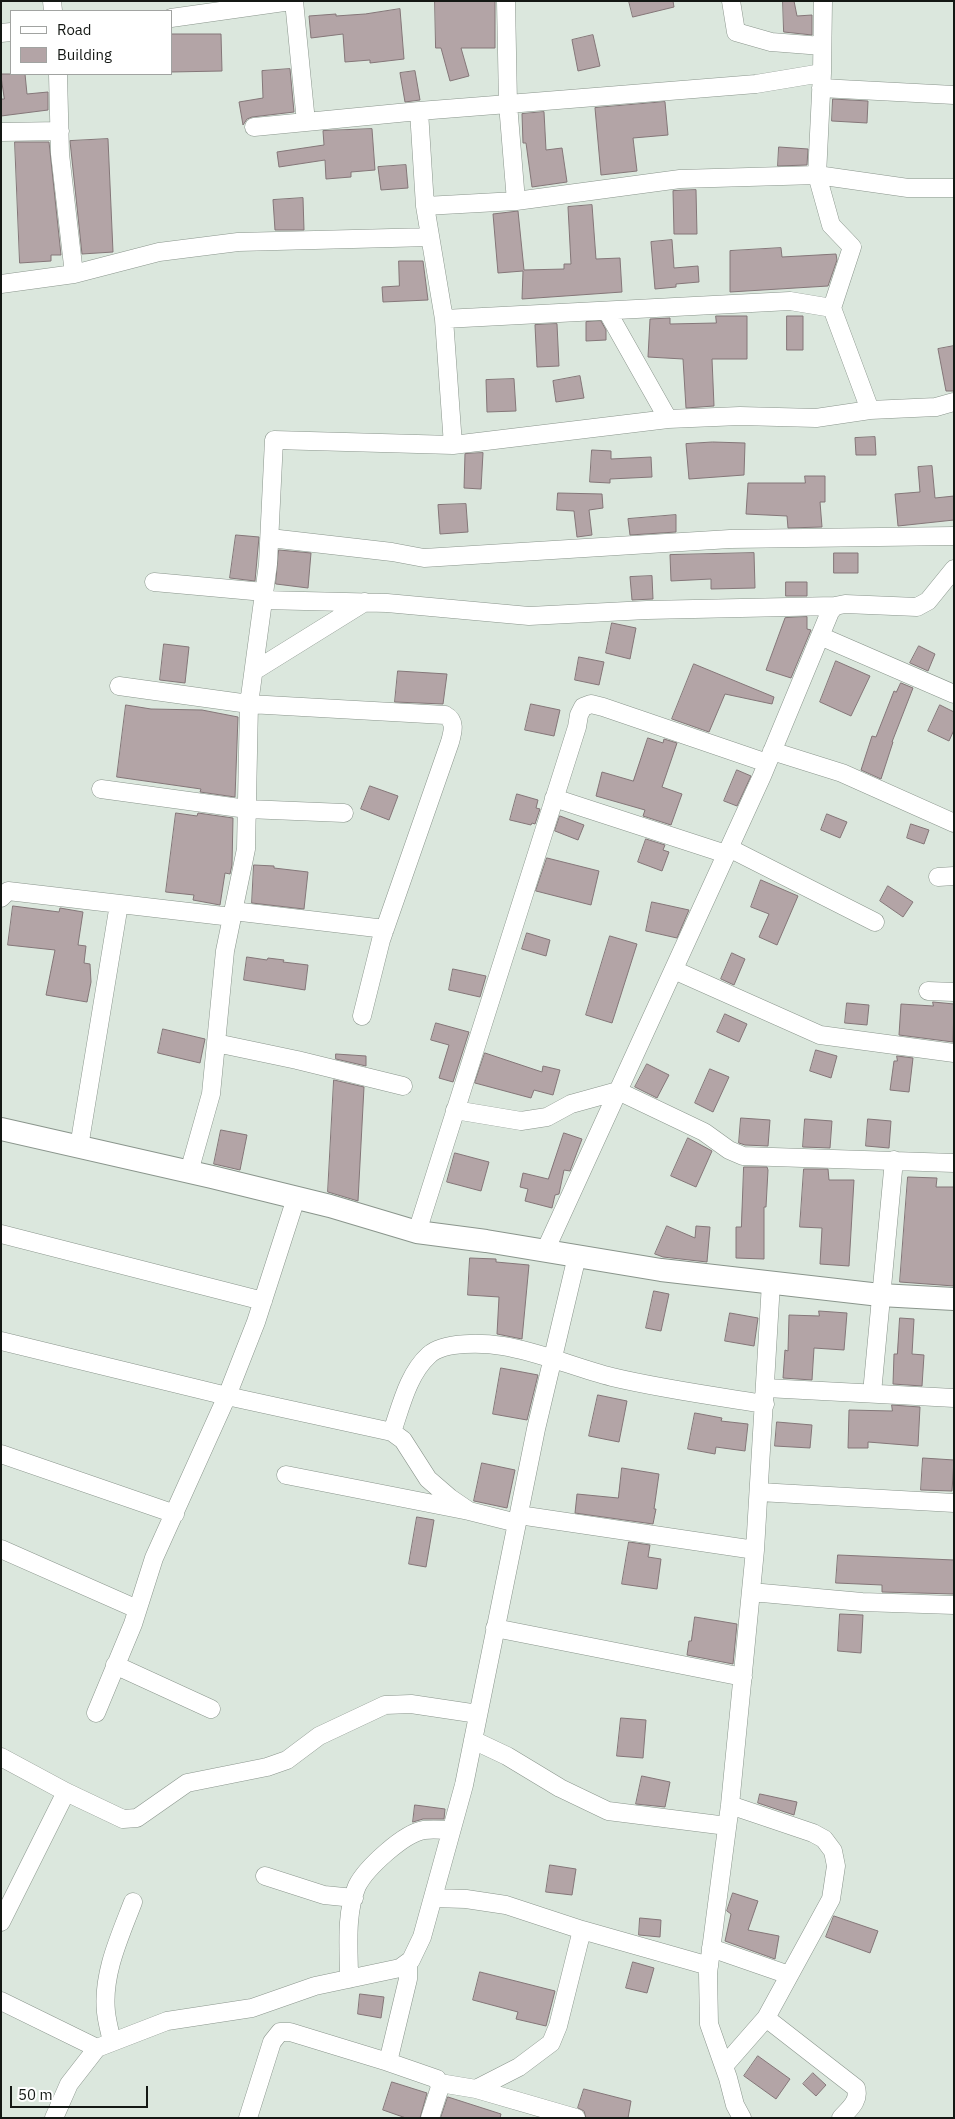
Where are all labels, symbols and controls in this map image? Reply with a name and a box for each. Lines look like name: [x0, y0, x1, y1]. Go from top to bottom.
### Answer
legend: [10, 10, 172, 75]
text: Road: [57, 20, 92, 39]
text: Building: [57, 45, 112, 64]
scale bar: [12, 2076, 150, 2108]
text: 50 m: [18, 2085, 53, 2104]

